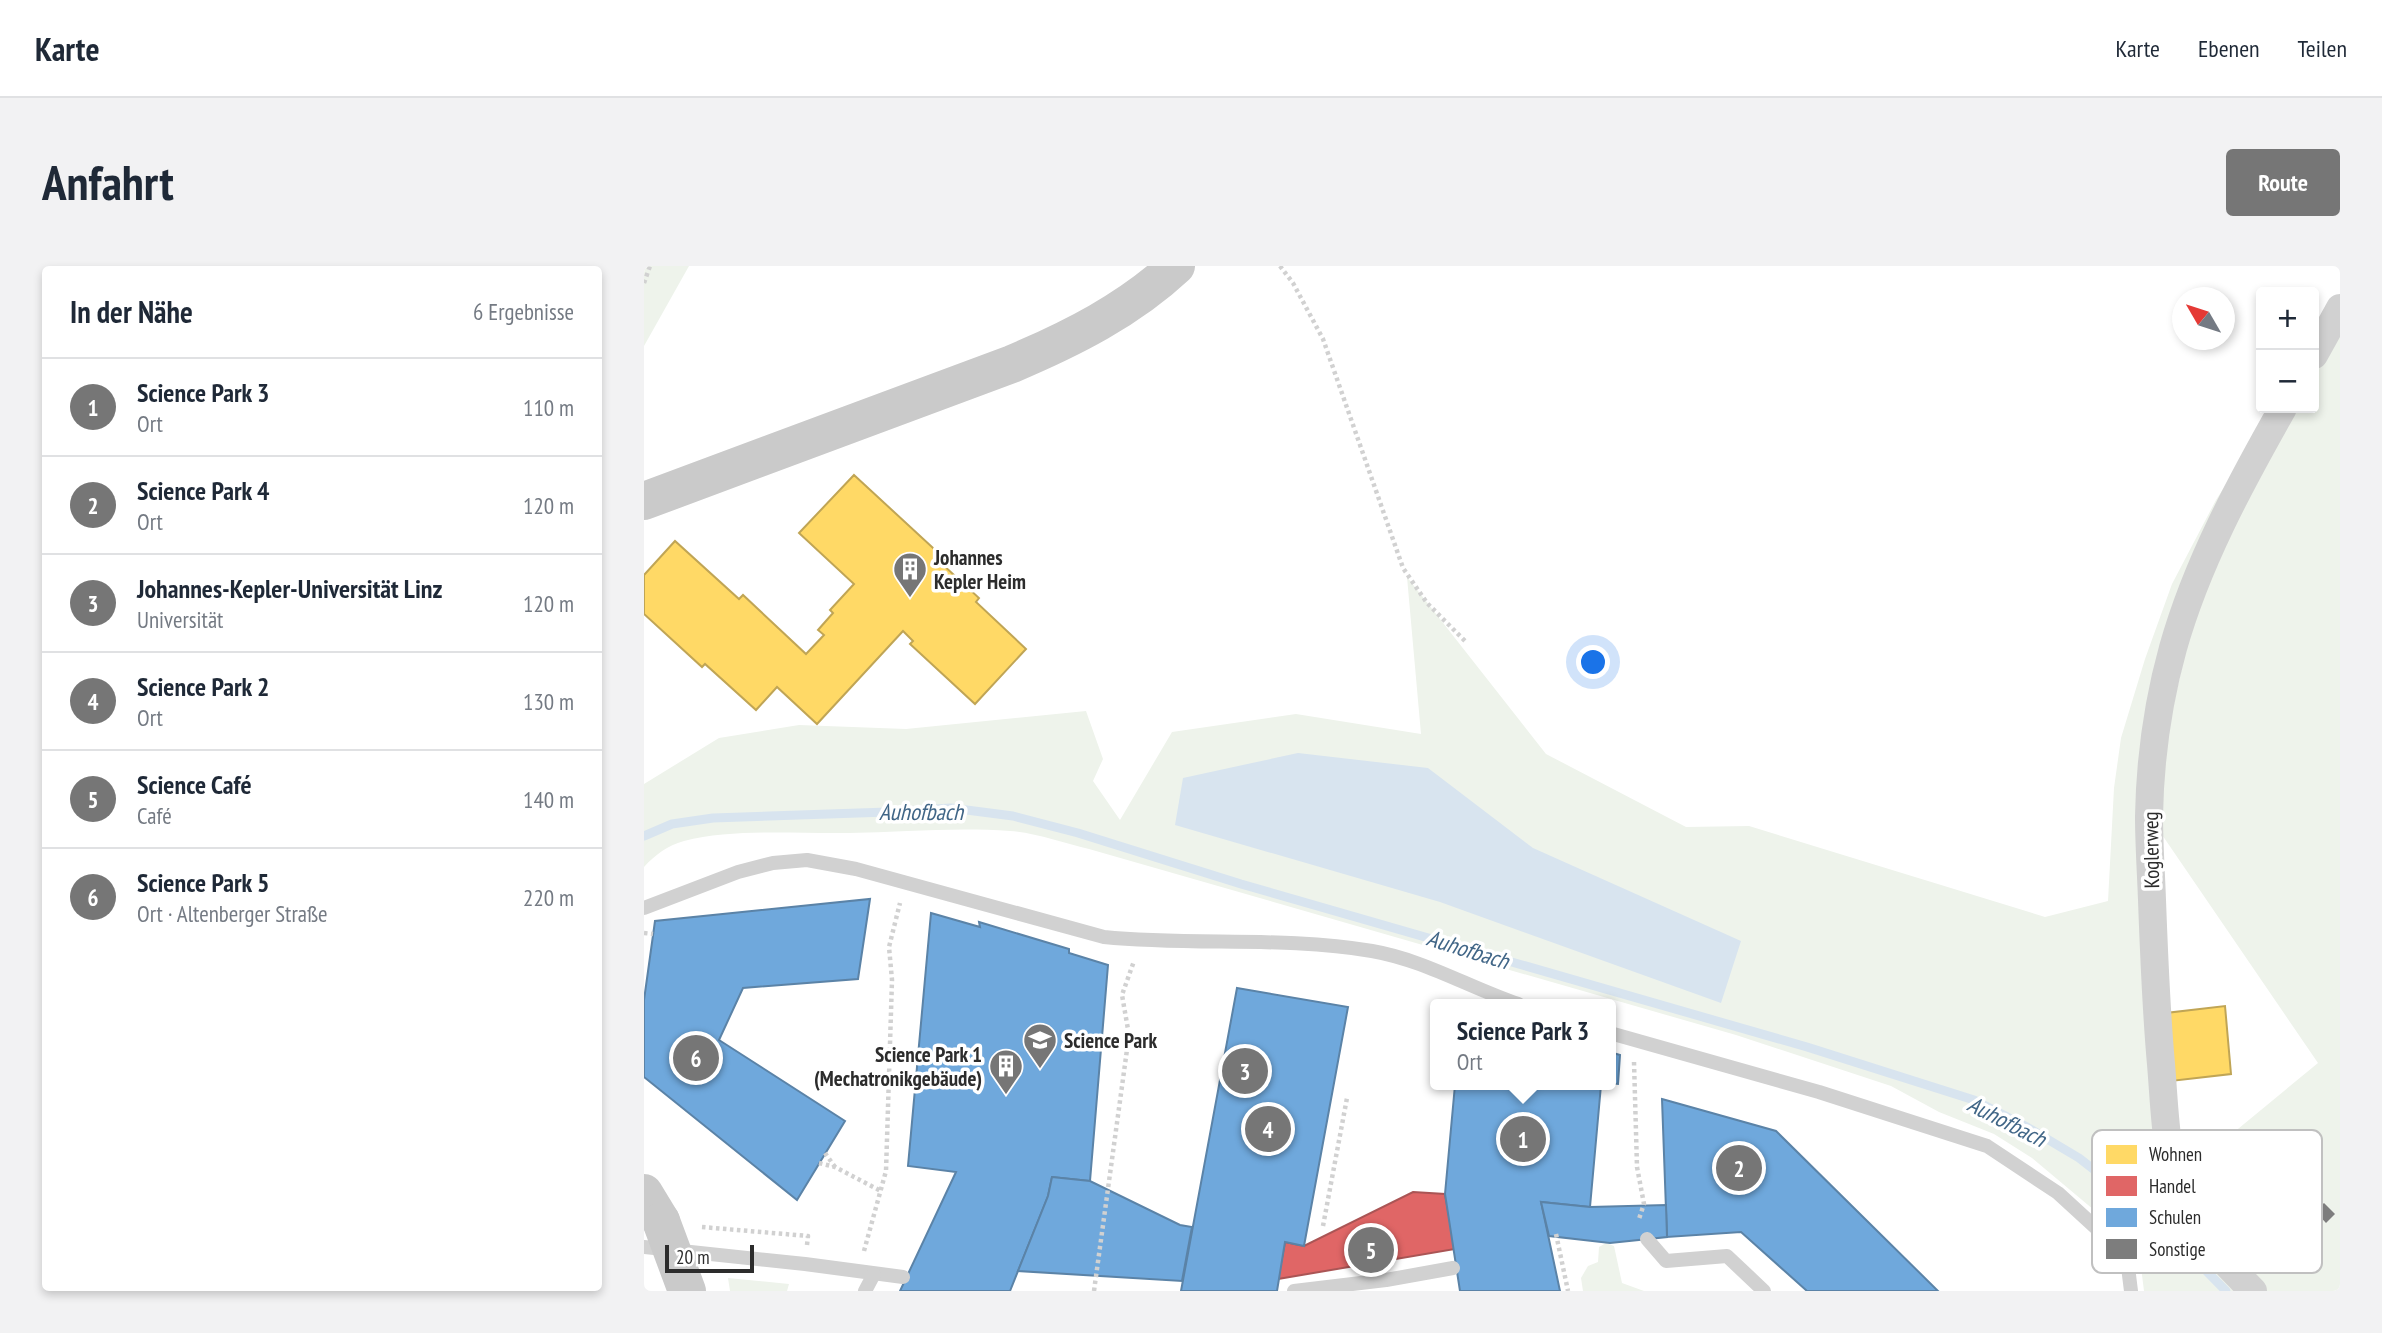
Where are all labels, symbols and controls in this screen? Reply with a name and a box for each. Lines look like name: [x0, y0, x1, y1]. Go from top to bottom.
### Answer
text: Karte: [35, 27, 100, 70]
text: Karte: [2116, 33, 2160, 64]
text: Ebenen: [2198, 33, 2260, 64]
text: Teilen: [2298, 33, 2347, 64]
button: Route: [2226, 149, 2340, 216]
text: Anfahrt: [42, 150, 174, 214]
north arrow: [2172, 287, 2235, 350]
map controls: [2256, 287, 2319, 413]
button: +: [2256, 287, 2319, 350]
text: In der Nähe: [70, 292, 193, 331]
text: 6 Ergebnisse: [473, 297, 574, 326]
button: −: [2256, 350, 2319, 413]
text: Science Park 3: [137, 376, 269, 409]
text: 1: [88, 393, 99, 422]
text: 110 m: [523, 393, 574, 422]
text: Ort: [137, 409, 163, 438]
text: Science Park 4: [137, 474, 269, 507]
text: 2: [88, 491, 99, 520]
text: 120 m: [523, 491, 574, 520]
text: Ort: [137, 507, 163, 536]
place label: Johannes Kepler Heim: [933, 544, 1026, 595]
building icon: Johannes Kepler Heim: [891, 550, 929, 599]
text: Johannes-Kepler-Universität Linz: [137, 572, 442, 605]
text: 3: [88, 589, 99, 618]
text: 120 m: [523, 589, 574, 618]
text: Universität: [137, 605, 223, 634]
your location: [1576, 645, 1610, 679]
text: Science Park 2: [137, 670, 269, 703]
text: 4: [88, 687, 99, 716]
text: 130 m: [523, 687, 574, 716]
text: Ort: [137, 703, 163, 732]
text: Science Café: [137, 768, 252, 801]
text: 5: [88, 785, 99, 814]
text: 140 m: [523, 785, 574, 814]
water label: Auhofbach: [879, 797, 965, 826]
text: Café: [137, 801, 172, 830]
street label: Koglerweg: [2137, 811, 2165, 889]
text: Science Park 5: [137, 866, 269, 899]
text: 6: [88, 883, 99, 912]
text: 220 m: [523, 883, 574, 912]
text: Ort · Altenberger Straße: [137, 899, 328, 928]
water label: Auhofbach: [1424, 923, 1514, 976]
popup: [1430, 999, 1616, 1090]
text: Science Park 3: [1457, 1014, 1589, 1047]
school or university icon: Science Park: [1021, 1021, 1059, 1070]
place label: Science Park: [1064, 1027, 1157, 1054]
pin: 6: [673, 1032, 719, 1084]
place label: Science Park 1 (Mechatronikgebäude): [814, 1041, 982, 1092]
pin: 3: [1222, 1045, 1268, 1097]
building icon: Science Park 1 (Mechatronikgebäude): [987, 1047, 1025, 1096]
text: Ort: [1457, 1047, 1483, 1076]
water label: Auhofbach: [1963, 1089, 2053, 1154]
pin: 4: [1245, 1103, 1291, 1155]
pin: 1: [1500, 1113, 1546, 1165]
legend: [2092, 1130, 2322, 1273]
pin: 2: [1716, 1142, 1762, 1194]
text: Wohnen: [2149, 1142, 2202, 1166]
text: Handel: [2149, 1174, 2196, 1198]
text: Schulen: [2149, 1205, 2201, 1229]
pin: 5: [1348, 1224, 1394, 1276]
text: Sonstige: [2149, 1237, 2206, 1261]
scale bar: [665, 1242, 754, 1274]
text: 20 m: [676, 1245, 710, 1269]

